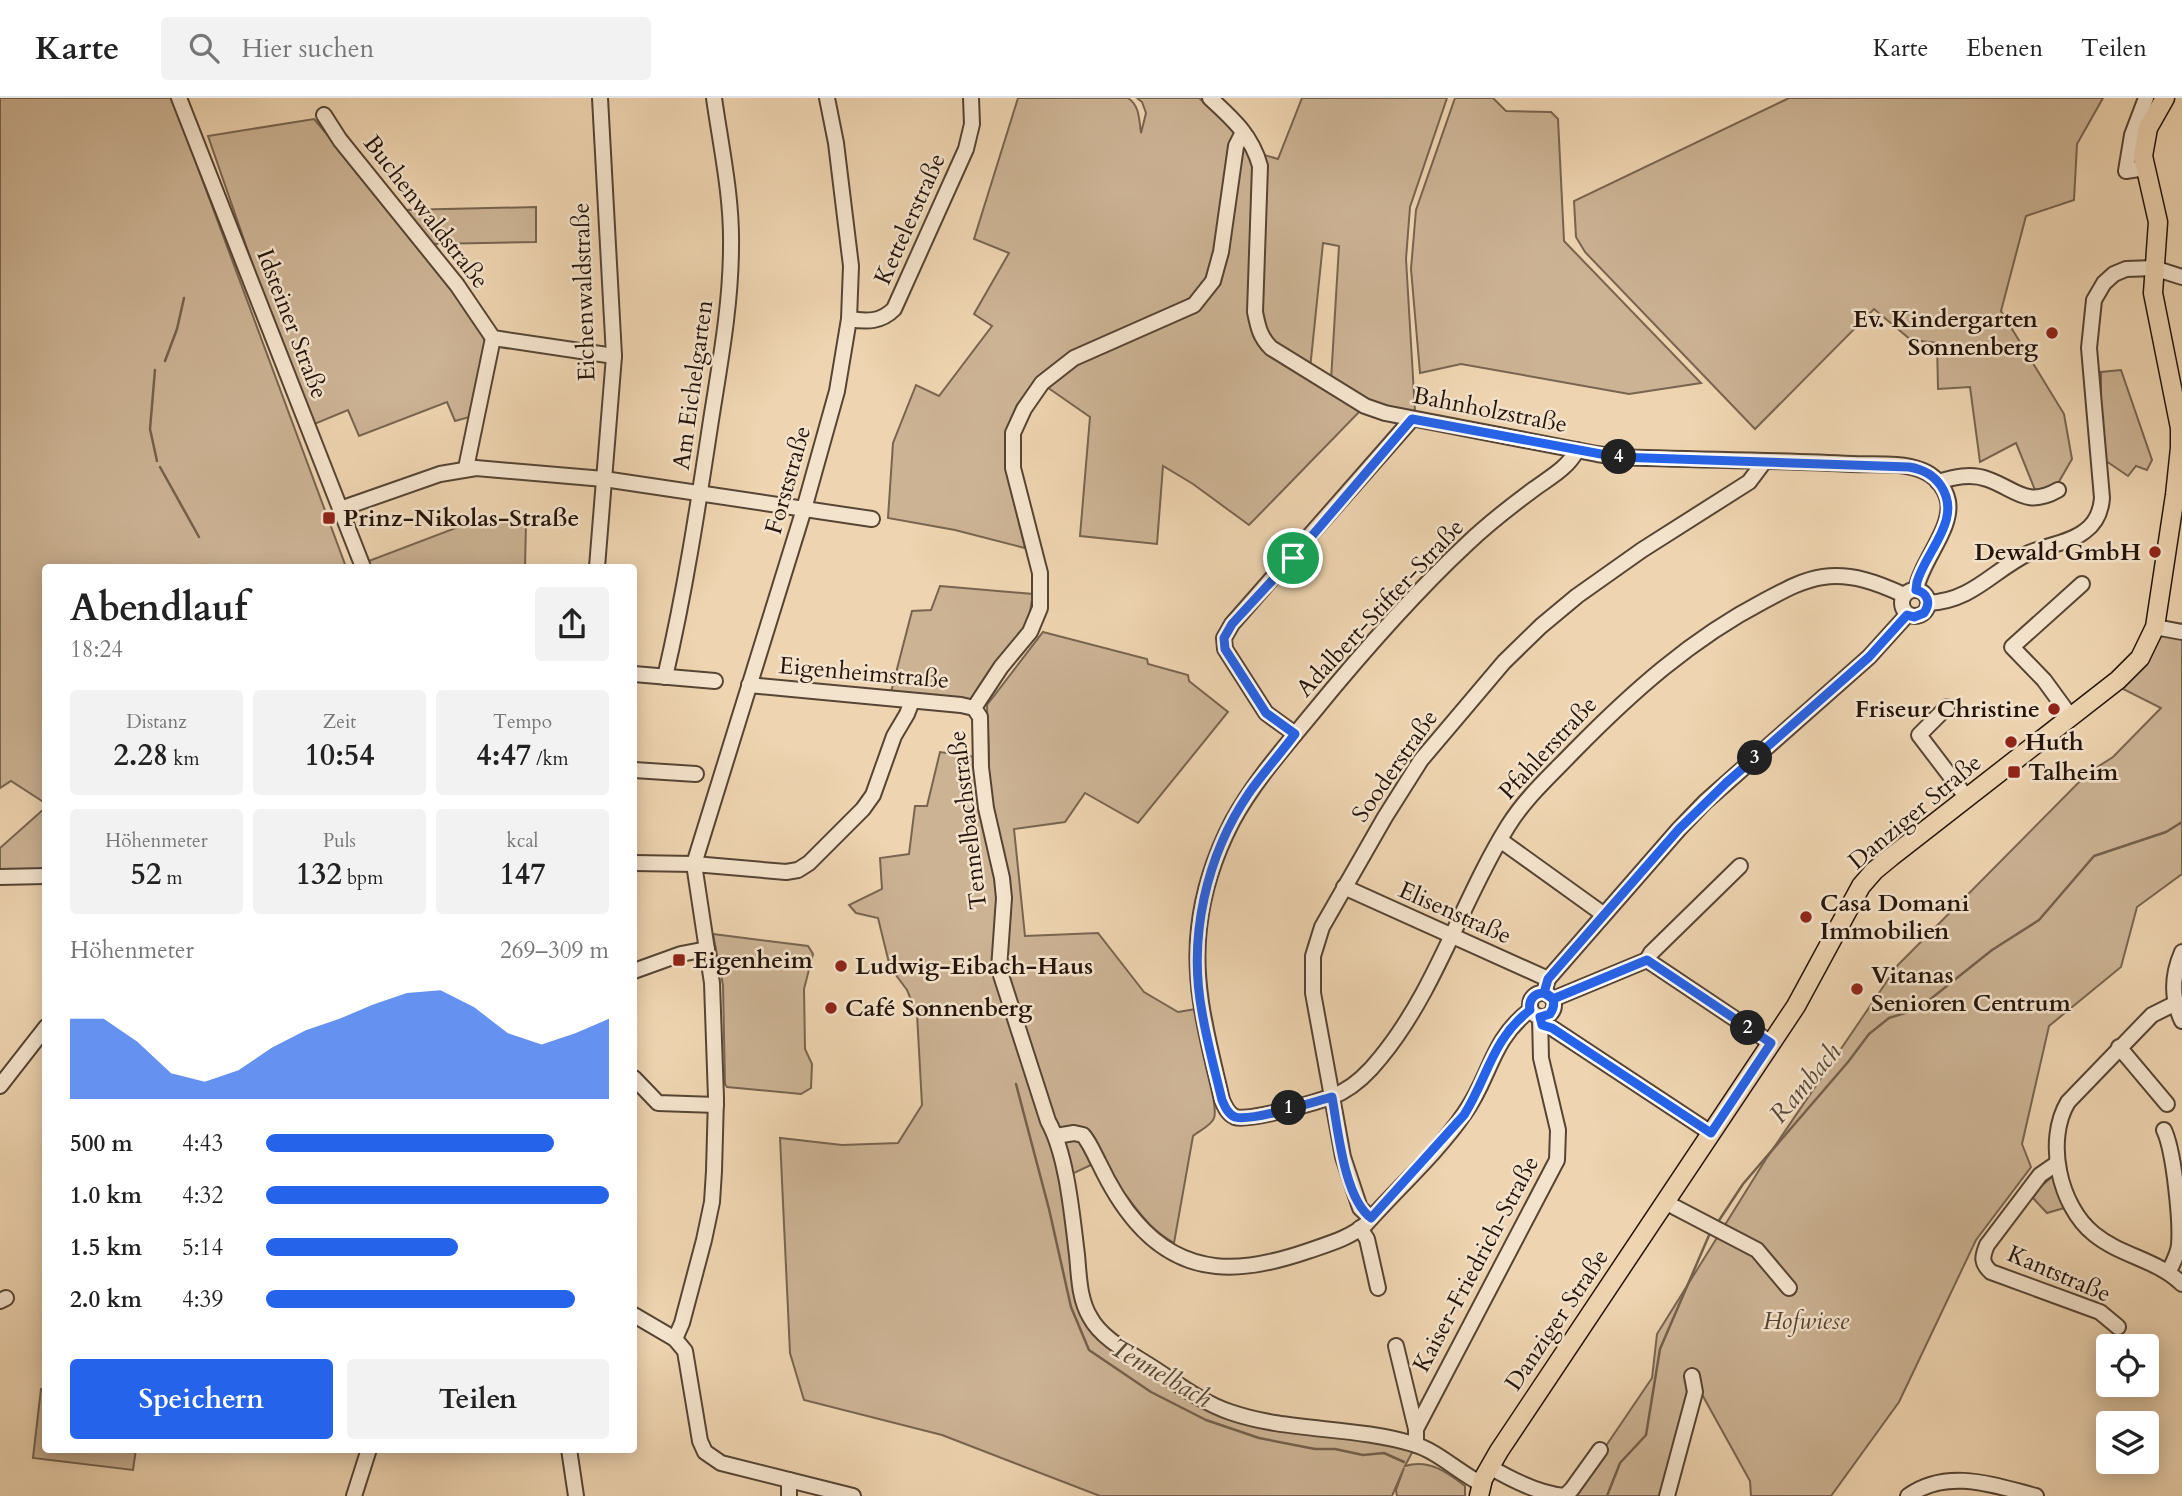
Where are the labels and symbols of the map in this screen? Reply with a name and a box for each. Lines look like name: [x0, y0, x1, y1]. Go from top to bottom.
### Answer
street label: Buchenwaldstraße: [356, 128, 496, 296]
street label: Kettelerstraße: [866, 148, 954, 290]
street label: Eichenwaldstraße: [564, 202, 604, 382]
street label: Idsteiner Straße: [248, 244, 336, 404]
street label: Am Eichelgarten: [665, 298, 721, 472]
place label: Ev. Kindergarten Sonnenberg: [1853, 303, 2039, 364]
marker: Ev. Kindergarten Sonnenberg: [2044, 325, 2060, 341]
street label: Bahnholzstraße: [1410, 379, 1570, 441]
street label: Forststraße: [757, 422, 819, 538]
pin: 4: [1602, 440, 1636, 474]
place label: Prinz-Nikolas-Straße: [343, 502, 579, 535]
marker: Prinz-Nikolas-Straße: [321, 510, 337, 526]
street label: Adalbert-Stifter-Straße: [1289, 512, 1471, 704]
pin: [1263, 528, 1323, 588]
place label: Dewald GmbH: [1974, 536, 2141, 569]
marker: Dewald GmbH: [2147, 544, 2163, 560]
street label: Eigenheimstraße: [778, 649, 950, 697]
street label: Pfahlerstraße: [1491, 689, 1605, 807]
place label: Friseur Christine: [1855, 693, 2040, 726]
marker: Friseur Christine: [2046, 701, 2062, 717]
street label: Sooderstraße: [1344, 703, 1446, 829]
place label: Huth: [2025, 726, 2084, 759]
street label: Tennelbachstraße: [941, 729, 995, 911]
marker: Huth: [2003, 734, 2019, 750]
pin: 3: [1738, 740, 1772, 776]
street label: Danziger Straße: [1841, 747, 1989, 877]
place label: Talheim: [2028, 756, 2119, 789]
marker: Talheim: [2006, 764, 2022, 780]
street label: Elisenstraße: [1393, 873, 1517, 953]
place label: Casa Domani Immobilien: [1820, 887, 1970, 948]
marker: Casa Domani Immobilien: [1798, 909, 1814, 925]
place label: Eigenheim: [693, 944, 814, 977]
place label: Ludwig-Eibach-Haus: [855, 950, 1093, 983]
marker: Eigenheim: [671, 952, 687, 968]
marker: Ludwig-Eibach-Haus: [833, 958, 849, 974]
place label: Vitanas Senioren Centrum: [1871, 959, 2072, 1020]
marker: Vitanas Senioren Centrum: [1849, 981, 1865, 997]
place label: Café Sonnenberg: [845, 992, 1033, 1025]
marker: Café Sonnenberg: [823, 1000, 839, 1016]
pin: 2: [1730, 1010, 1766, 1046]
water label: Rambach: [1761, 1035, 1849, 1130]
pin: 1: [1272, 1090, 1306, 1126]
street label: Kaiser-Friedrich-Straße: [1405, 1150, 1547, 1378]
street label: Kantstraße: [2002, 1237, 2116, 1311]
street label: Danziger Straße: [1497, 1243, 1617, 1397]
park label: Hofwiese: [1763, 1305, 1850, 1338]
water label: Tennelbach: [1104, 1330, 1219, 1416]

